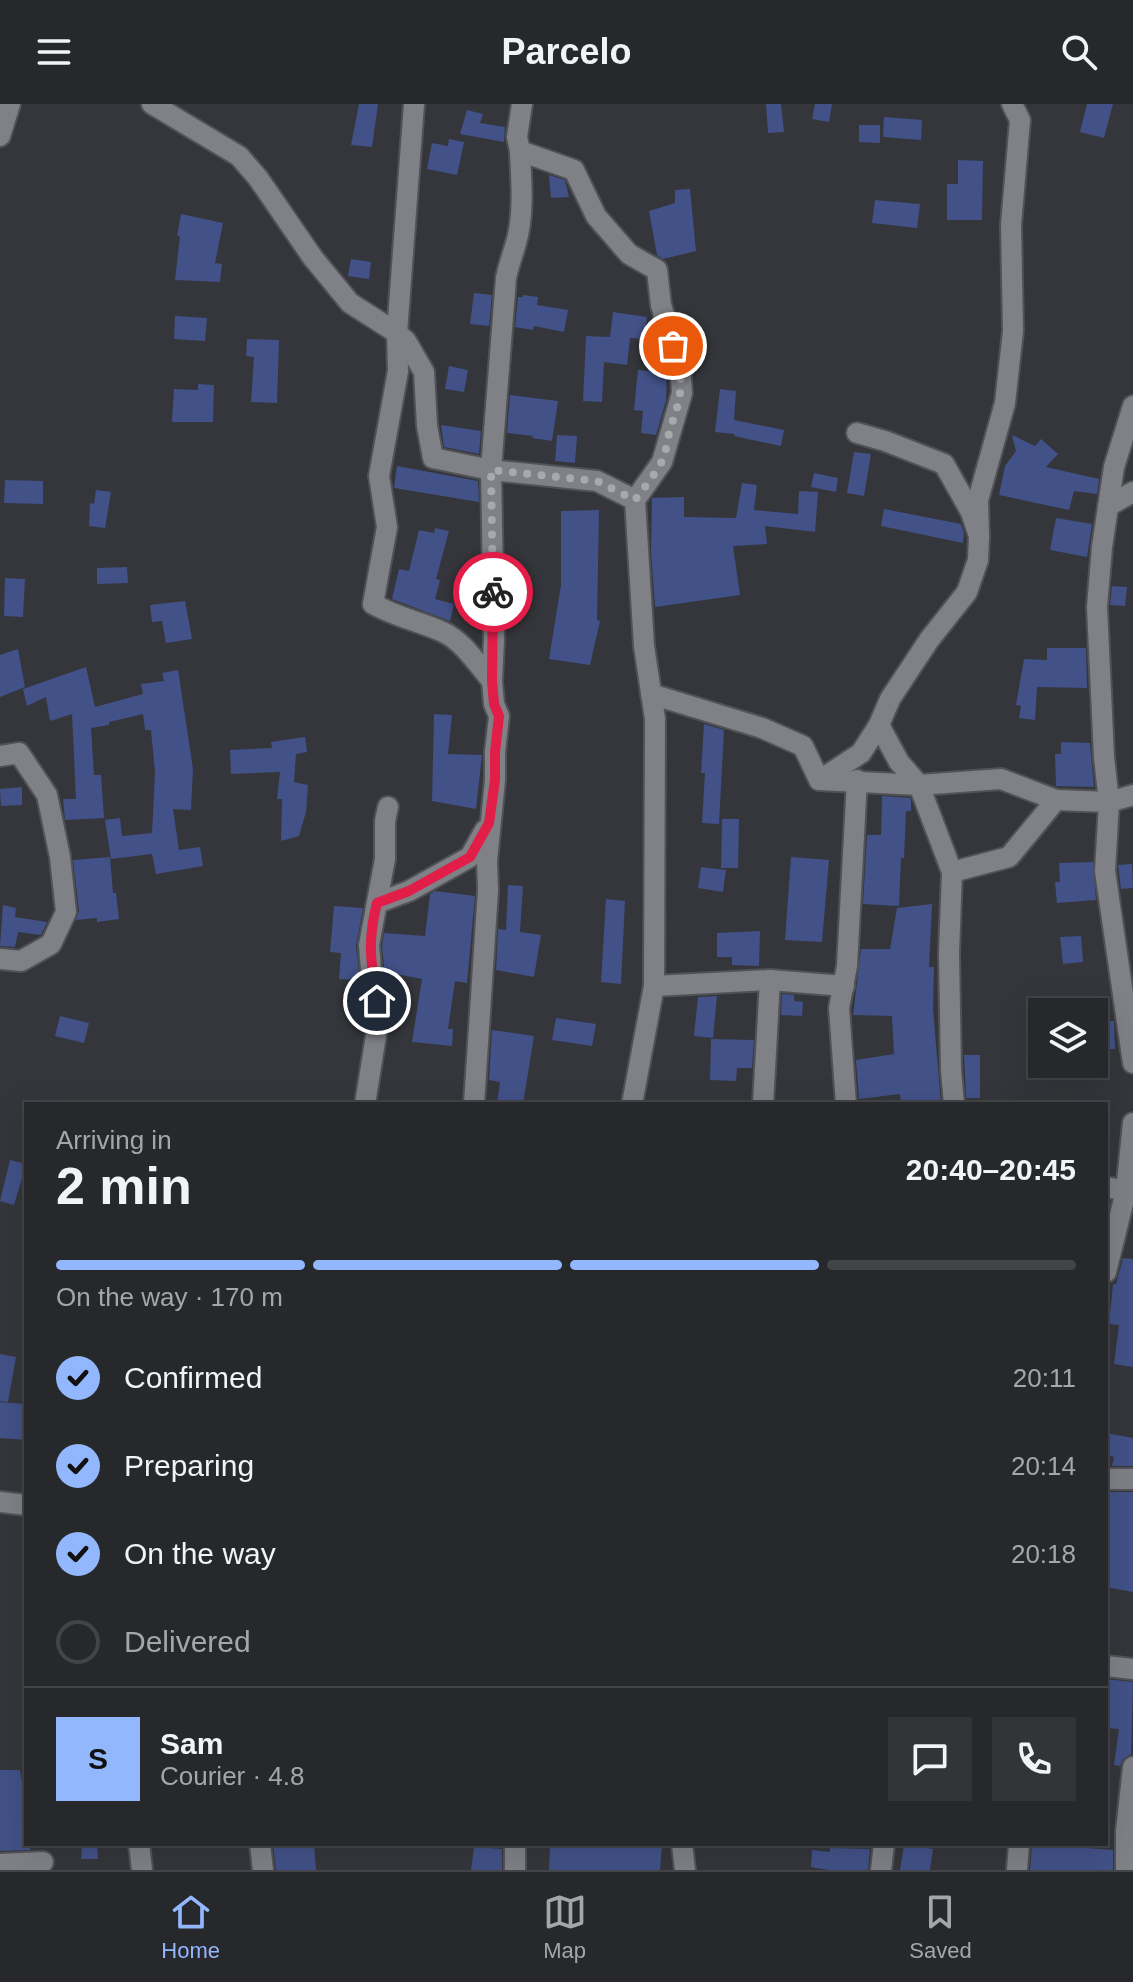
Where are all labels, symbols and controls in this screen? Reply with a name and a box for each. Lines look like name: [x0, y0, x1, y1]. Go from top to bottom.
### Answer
icon: menu: [32, 30, 76, 74]
icon: search: [1057, 30, 1101, 74]
text: Parcelo: [501, 31, 632, 72]
pin: [639, 312, 707, 380]
icon: bag: [651, 324, 695, 368]
courier: [453, 552, 533, 632]
icon: bike: [471, 570, 515, 614]
pin: [343, 967, 411, 1035]
icon: home: [355, 979, 399, 1023]
map controls: [1028, 998, 1108, 1078]
button: layers: [1028, 998, 1108, 1078]
text: Arriving in: [56, 1125, 172, 1155]
text: 20:40–20:45: [906, 1153, 1076, 1186]
text: 2 min: [56, 1157, 192, 1215]
text: On the way · 170 m: [56, 1282, 283, 1312]
icon: check: [56, 1356, 100, 1400]
text: Confirmed: [124, 1361, 262, 1394]
text: 20:11: [1013, 1363, 1076, 1393]
icon: check: [56, 1444, 100, 1488]
text: Preparing: [124, 1449, 254, 1482]
text: 20:14: [1011, 1451, 1076, 1481]
icon: check: [56, 1532, 100, 1576]
text: On the way: [124, 1537, 276, 1570]
text: 20:18: [1011, 1539, 1076, 1569]
text: Delivered: [124, 1625, 251, 1658]
button: chat: [888, 1717, 972, 1801]
button: phone: [992, 1717, 1076, 1801]
text: Sam: [160, 1727, 223, 1760]
text: S: [88, 1742, 108, 1775]
text: Courier · 4.8: [160, 1761, 305, 1791]
tab: Home: [161, 1890, 220, 1964]
tab: Map: [543, 1890, 587, 1964]
tab: Saved: [909, 1890, 972, 1964]

